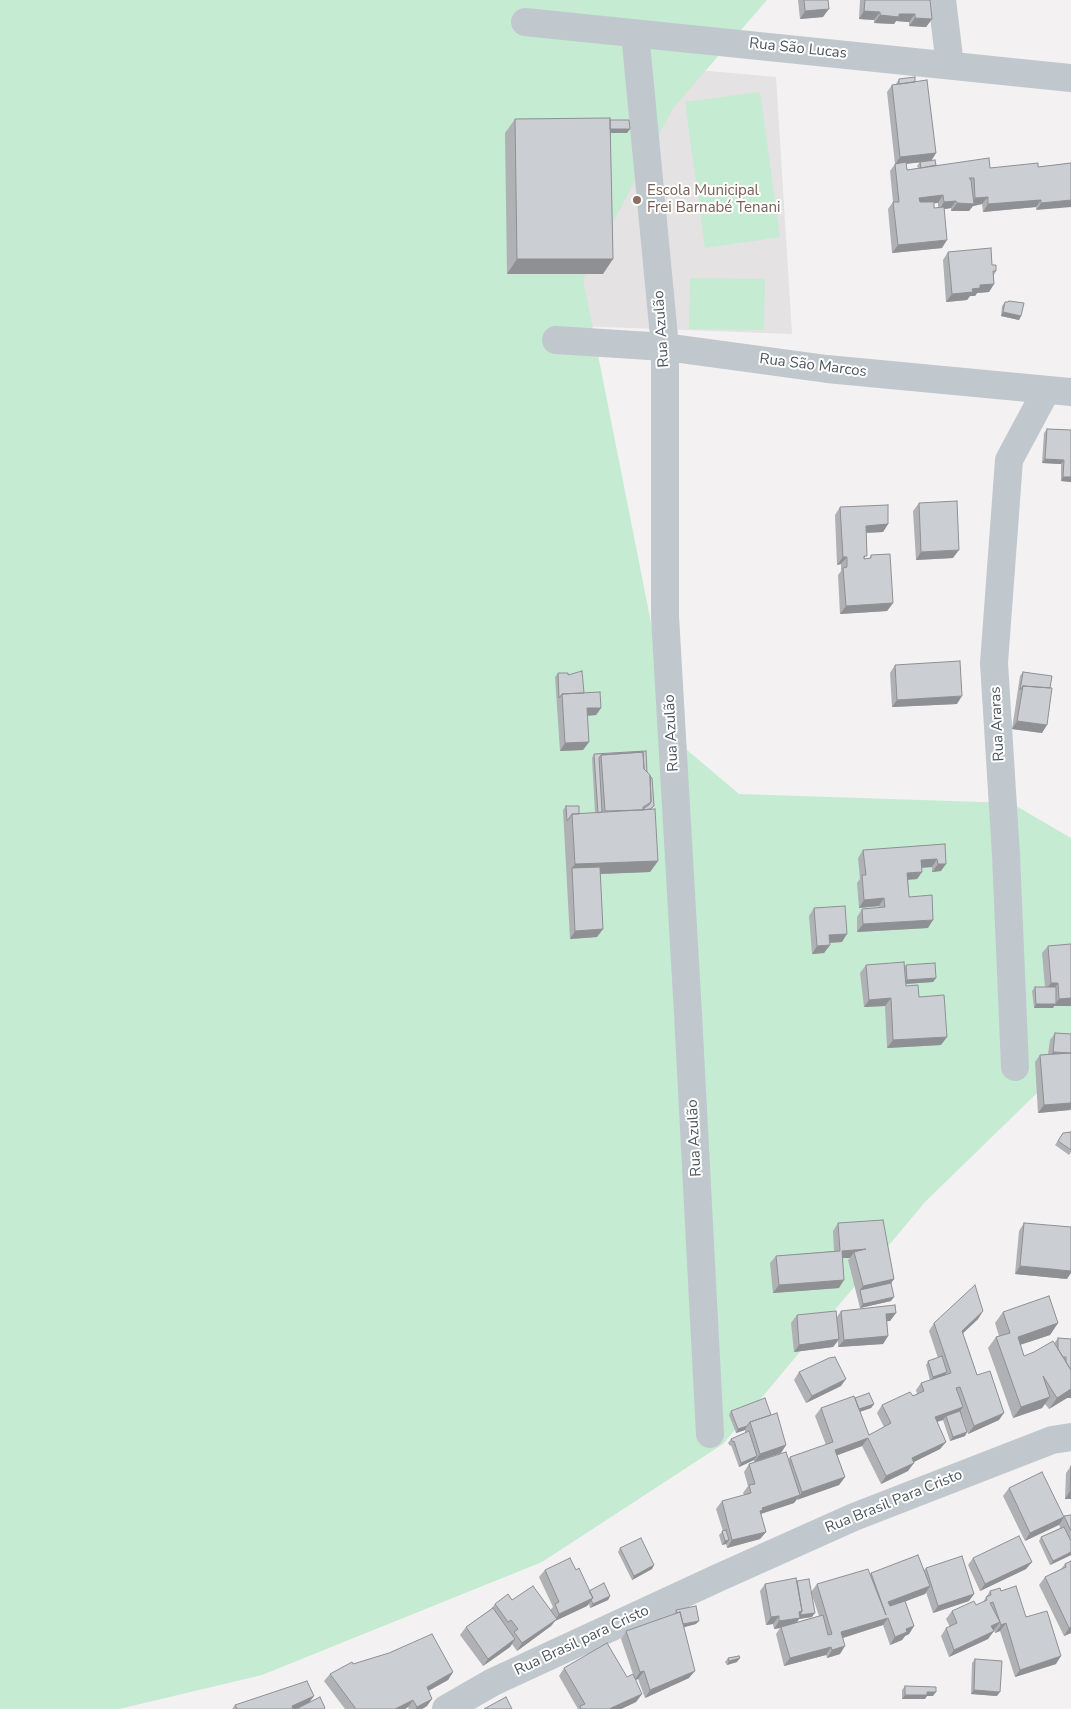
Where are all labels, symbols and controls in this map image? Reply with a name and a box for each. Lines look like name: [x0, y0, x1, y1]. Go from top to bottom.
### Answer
street label: Rua São Lucas: [748, 35, 848, 63]
place label: Escola Municipal Frei Barnabé Tenani: [647, 182, 781, 217]
marker: Escola Municipal Frei Barnabé Tenani: [631, 194, 643, 206]
street label: Rua Azulão: [650, 290, 674, 368]
street label: Rua São Marcos: [758, 350, 868, 382]
street label: Rua Araras: [987, 686, 1009, 762]
street label: Rua Azulão: [661, 694, 683, 772]
street label: Rua Azulão: [684, 1099, 706, 1177]
street label: Rua Brasil Para Cristo: [823, 1466, 965, 1538]
street label: Rua Brasil para Cristo: [512, 1602, 652, 1680]

